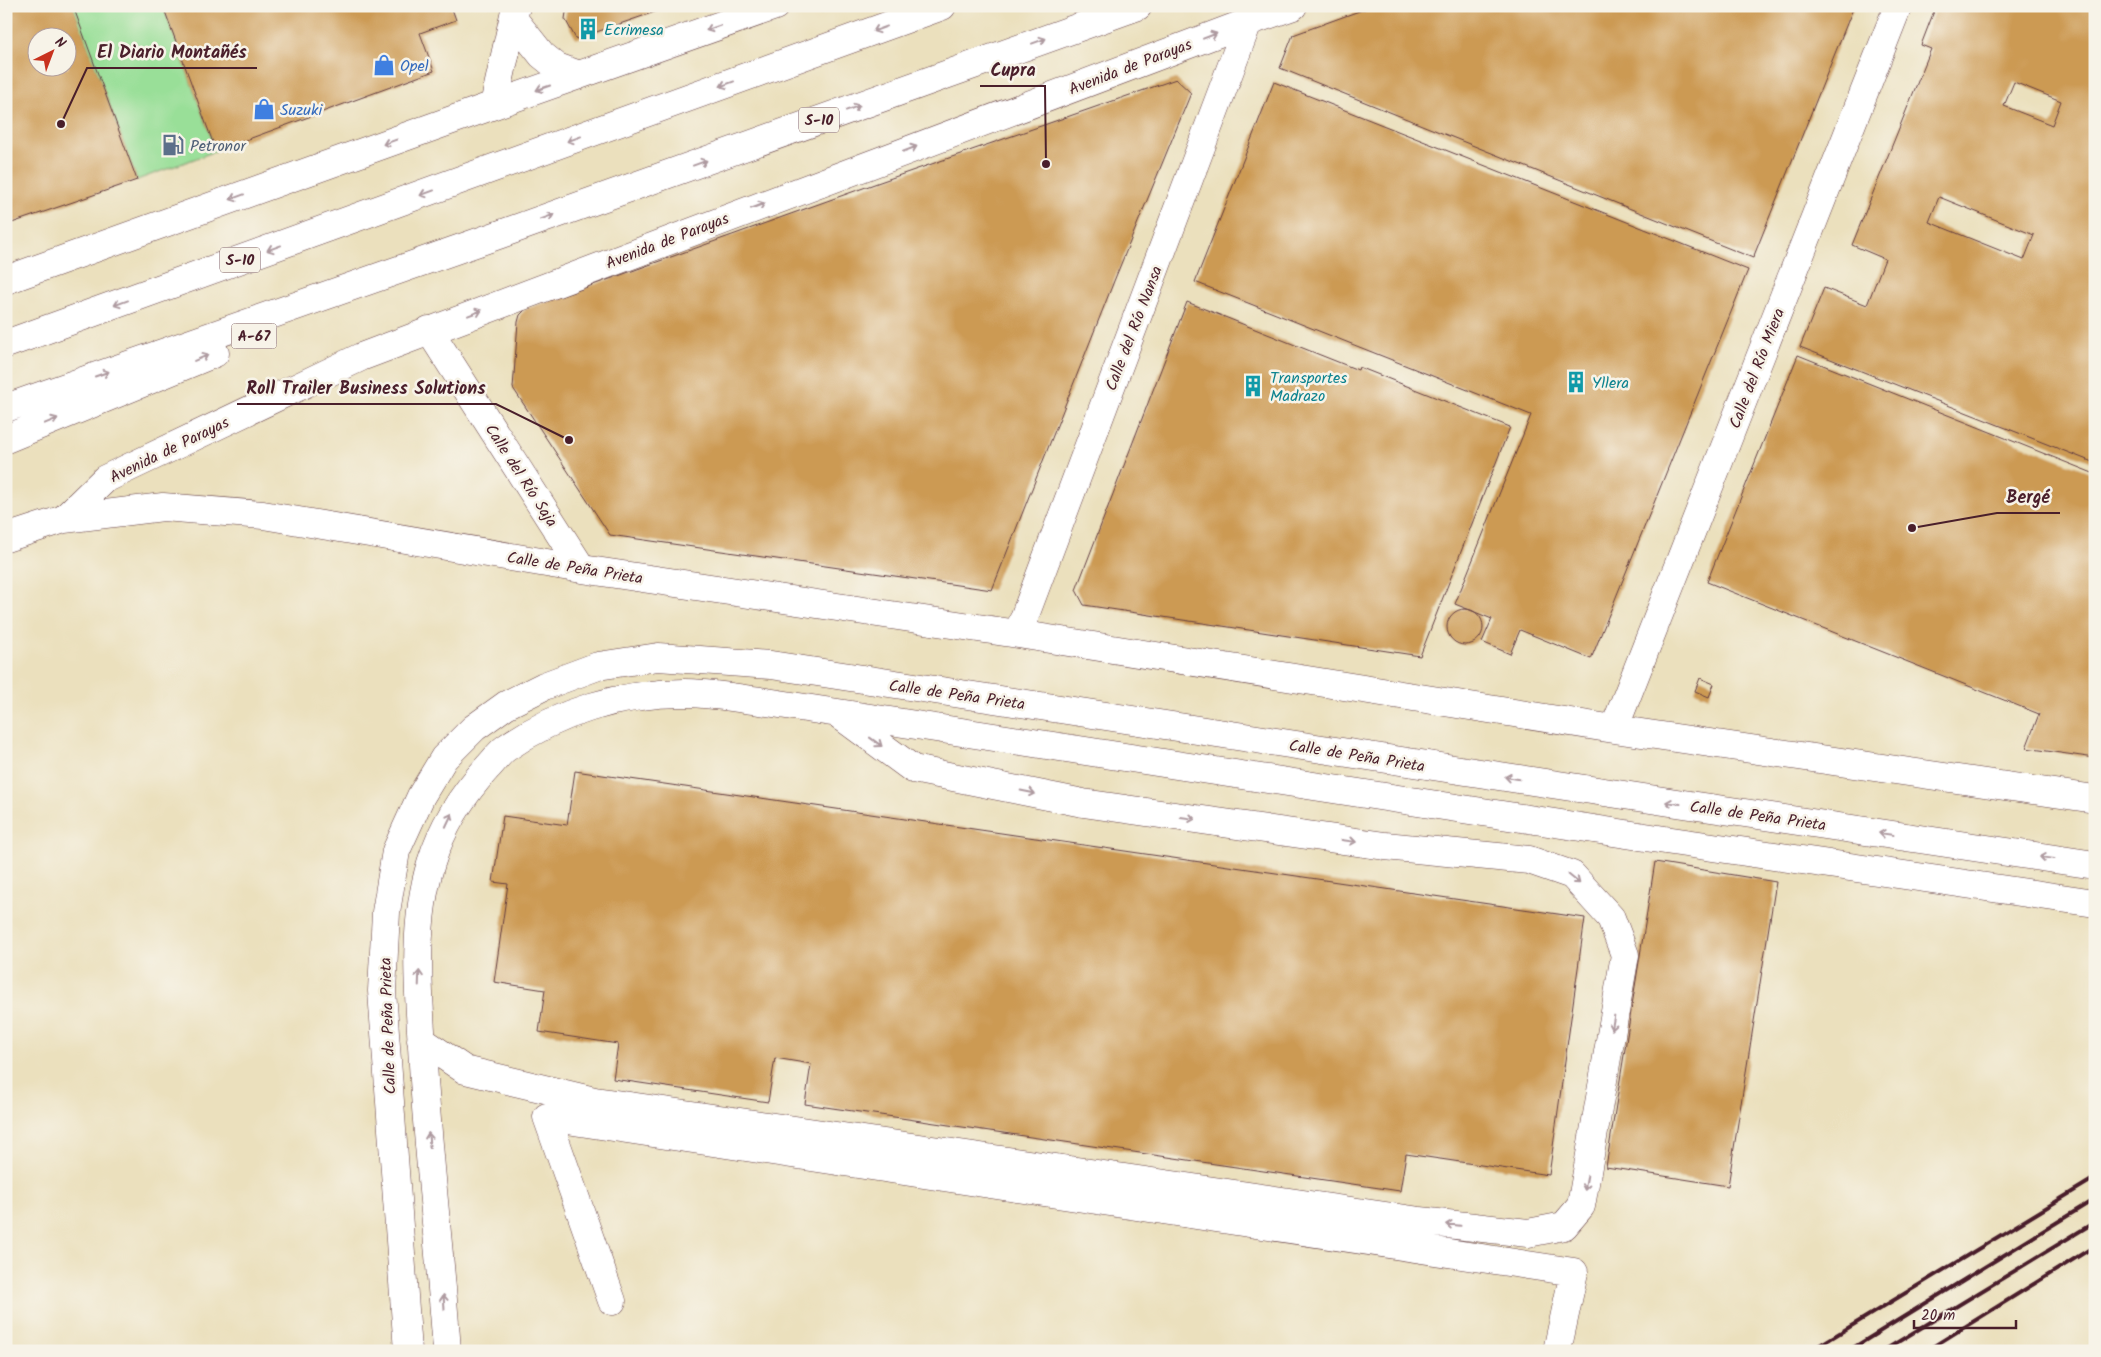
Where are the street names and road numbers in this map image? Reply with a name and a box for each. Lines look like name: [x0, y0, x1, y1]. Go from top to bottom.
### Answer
street label: Avenida de Parayas: [1065, 32, 1196, 102]
road number: S-10: [799, 108, 839, 132]
street label: Avenida de Parayas: [602, 206, 733, 276]
road number: S-10: [220, 248, 260, 272]
street label: Calle del Río Nansa: [1099, 262, 1170, 395]
street label: Calle del Río Miera: [1723, 305, 1792, 432]
road number: A-67: [232, 324, 276, 348]
street label: Avenida de Parayas: [106, 410, 234, 490]
street label: Calle del Río Saja: [478, 419, 563, 532]
street label: Calle de Peña Prieta: [505, 545, 644, 592]
street label: Calle de Peña Prieta: [887, 674, 1026, 717]
street label: Calle de Peña Prieta: [1287, 733, 1426, 780]
street label: Calle de Peña Prieta: [1688, 795, 1827, 838]
street label: Calle de Peña Prieta: [374, 957, 403, 1095]

